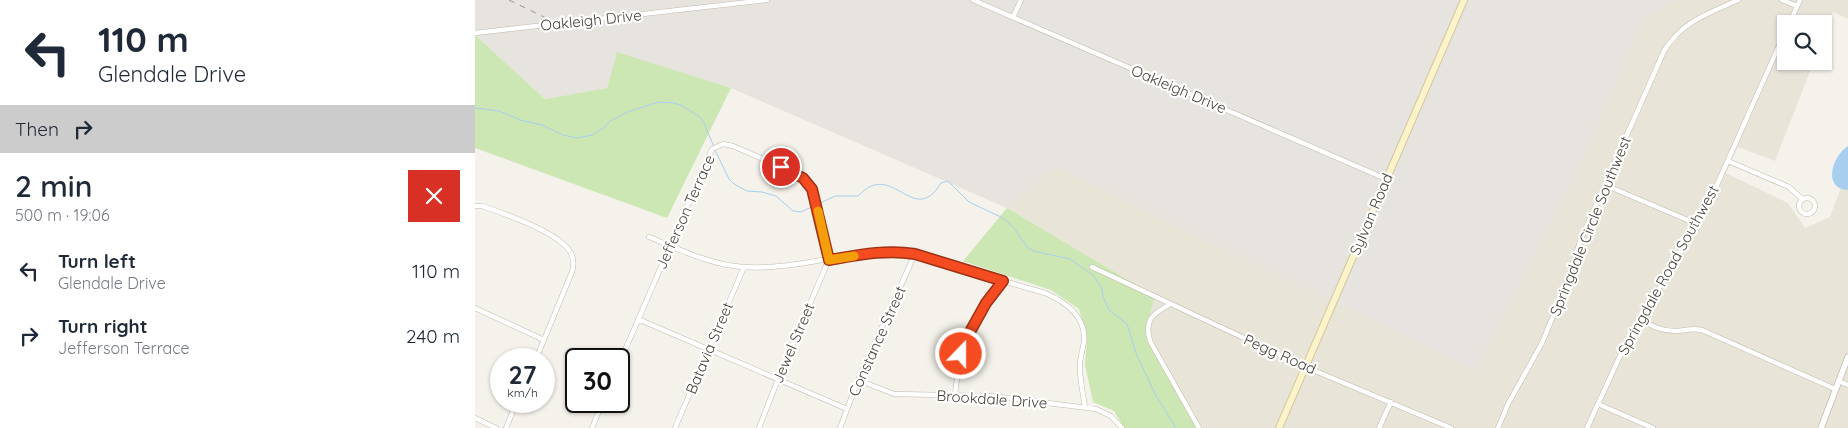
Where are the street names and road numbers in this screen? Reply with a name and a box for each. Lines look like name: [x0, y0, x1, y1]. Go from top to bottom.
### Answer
street label: Oakleigh Drive: [539, 5, 643, 35]
street label: Oakleigh Drive: [1129, 60, 1229, 118]
street label: Springdale Circle Southwest: [1545, 133, 1635, 319]
street label: Jefferson Terrace: [651, 152, 719, 272]
street label: Sylvan Road: [1345, 170, 1397, 258]
street label: Springdale Road Southwest: [1613, 182, 1723, 358]
street label: Constance Street: [844, 283, 910, 399]
street label: Batavia Street: [681, 299, 737, 397]
street label: Jewel Street: [768, 300, 818, 386]
street label: Pegg Road: [1241, 330, 1319, 378]
street label: Brookdale Drive: [936, 386, 1048, 412]

